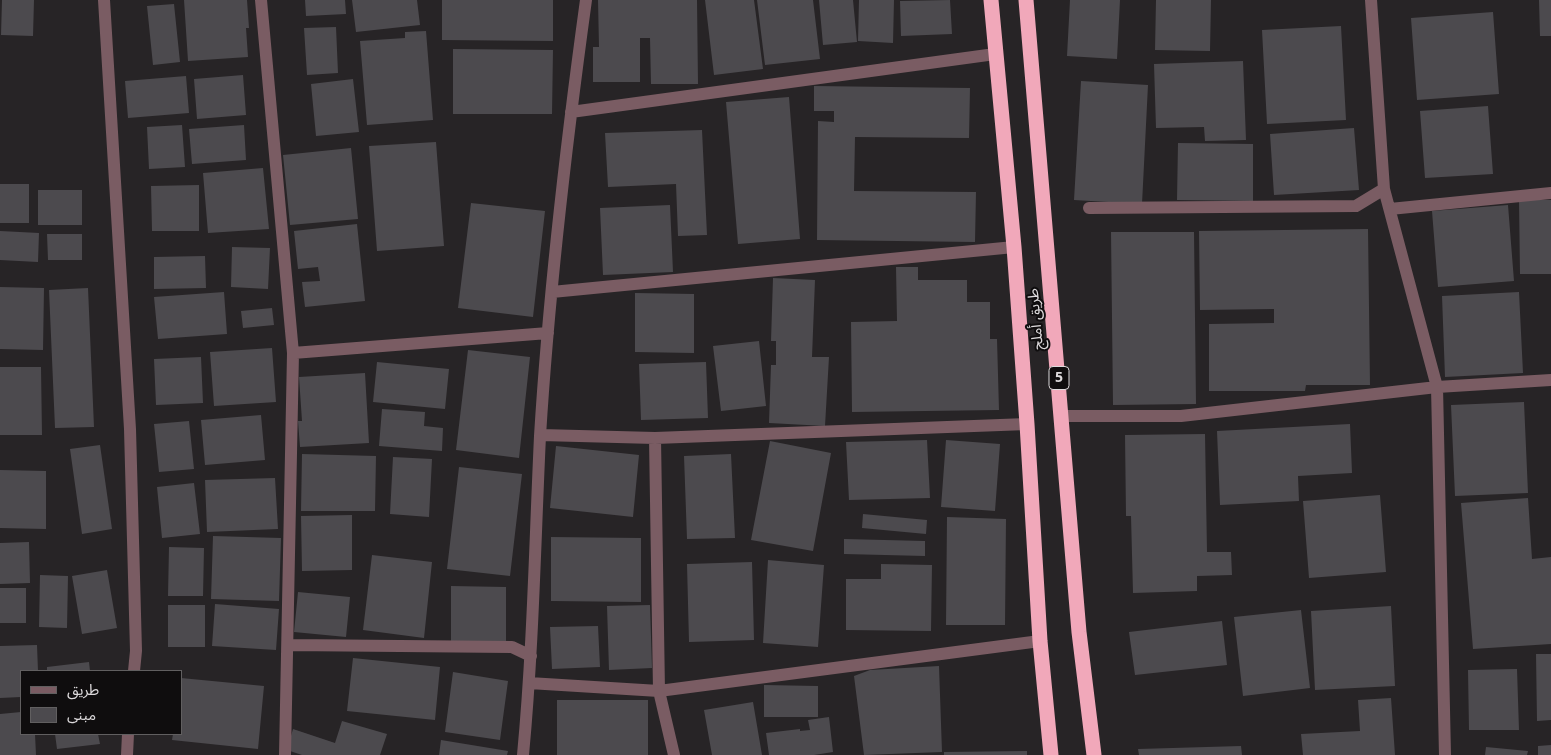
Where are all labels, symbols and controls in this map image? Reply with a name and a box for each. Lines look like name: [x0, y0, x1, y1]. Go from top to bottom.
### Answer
street label: طريق أملج: [1024, 287, 1048, 351]
road number: 5: [1049, 366, 1069, 389]
legend: [20, 670, 182, 735]
text: طريق: [67, 679, 99, 699]
text: مبنى: [67, 704, 96, 724]

